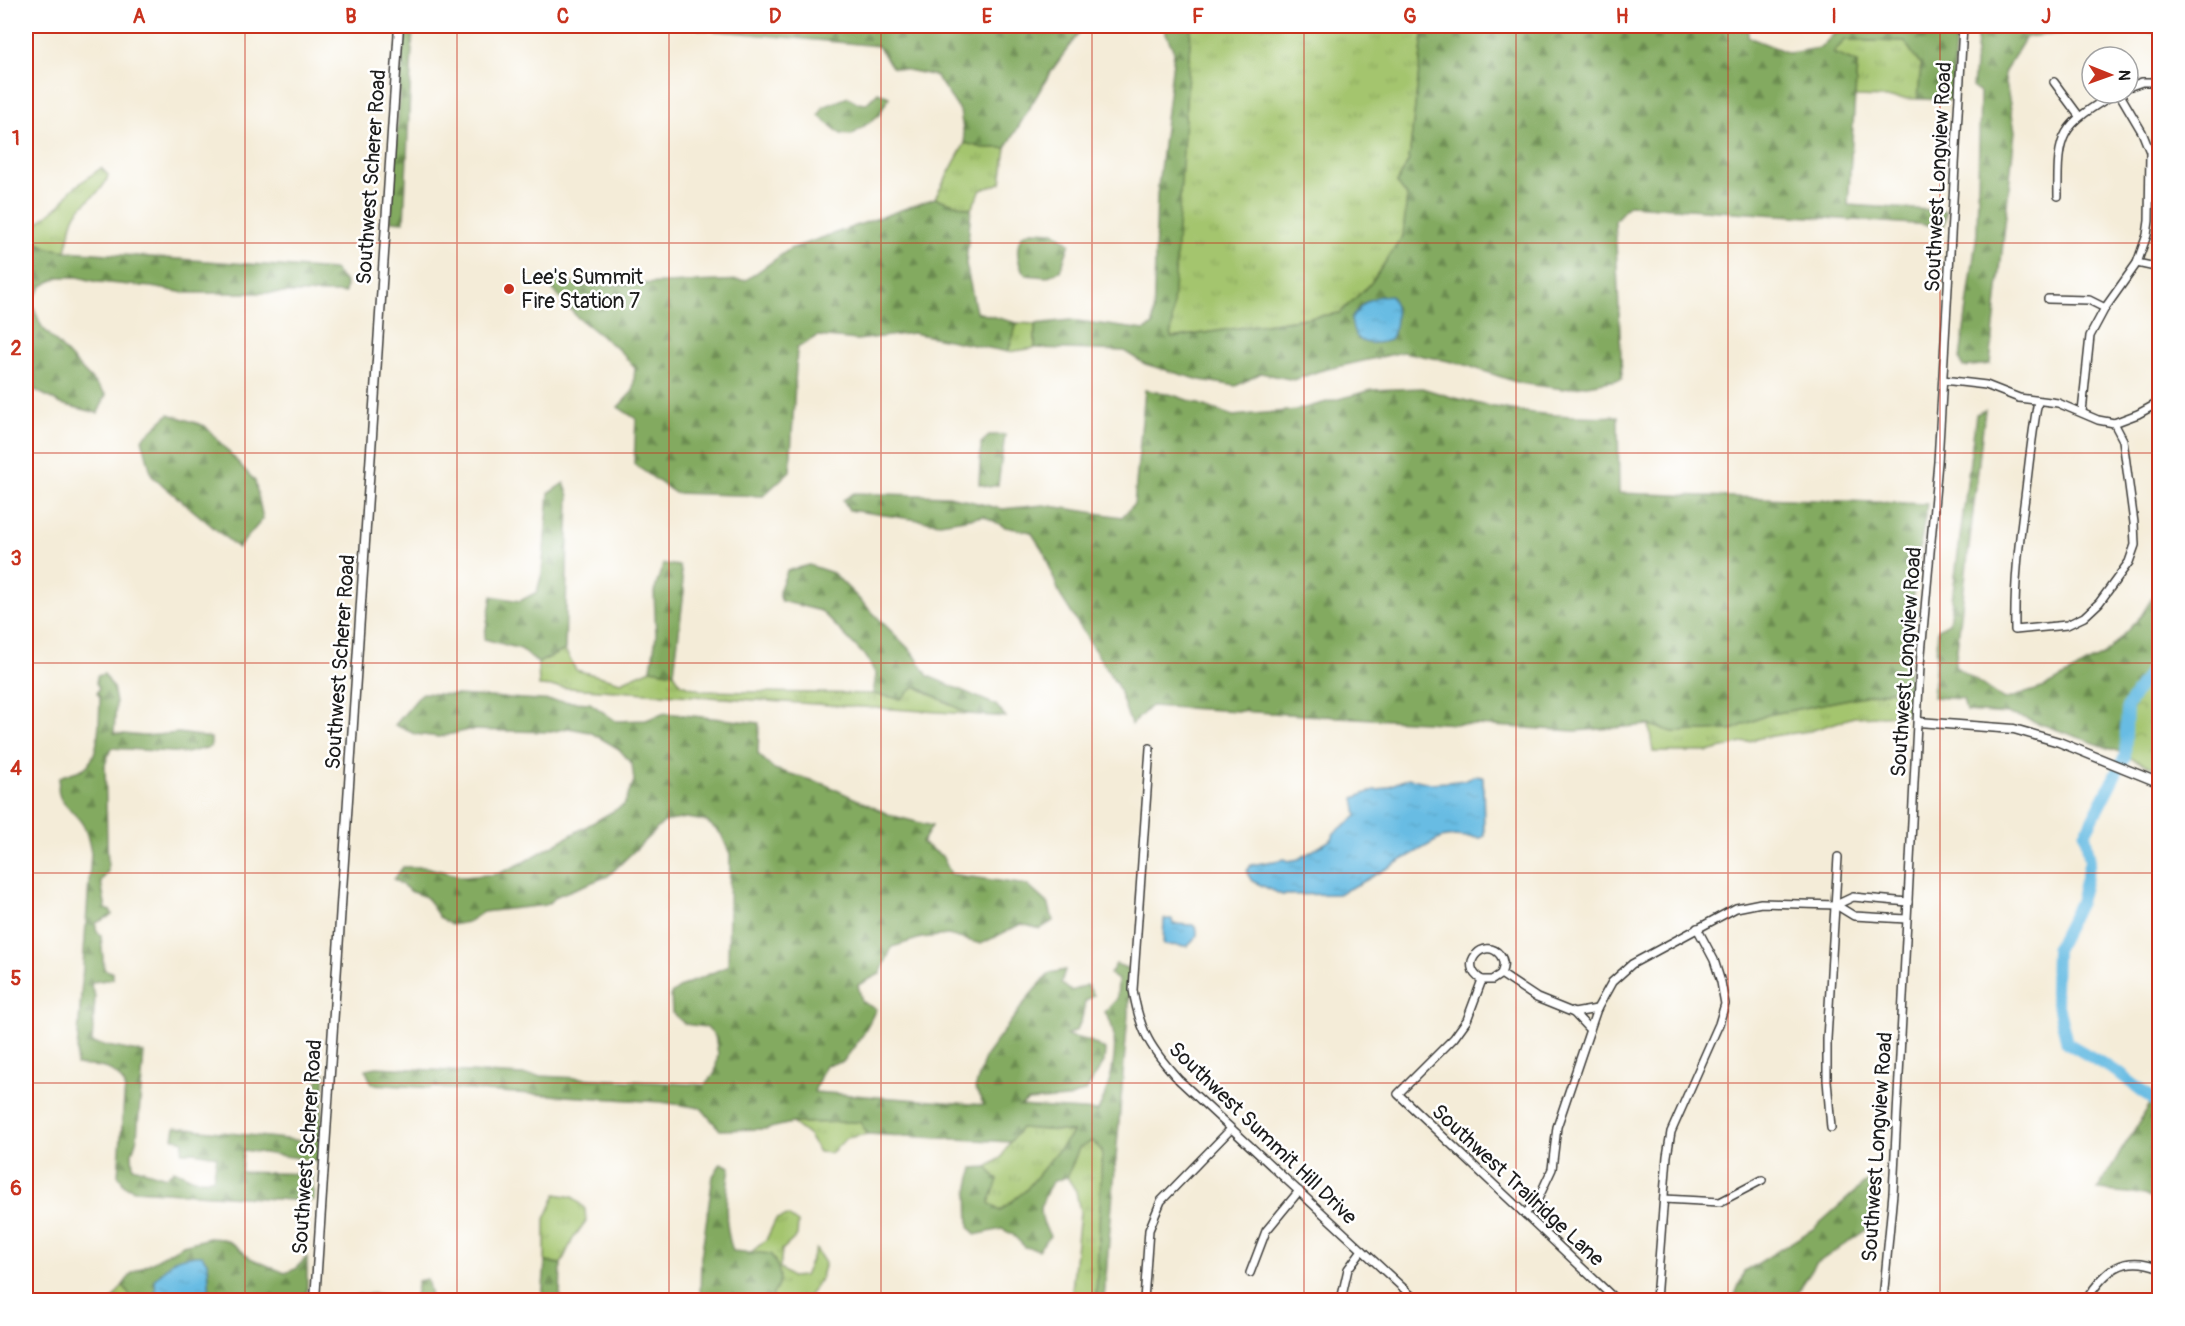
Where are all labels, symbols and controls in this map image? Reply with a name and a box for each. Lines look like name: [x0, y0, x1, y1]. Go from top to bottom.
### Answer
text: A: [133, 4, 146, 29]
text: B: [345, 4, 357, 29]
text: C: [557, 4, 569, 29]
text: D: [769, 4, 782, 29]
text: E: [982, 4, 993, 29]
text: F: [1192, 4, 1204, 29]
text: G: [1403, 4, 1417, 29]
text: H: [1616, 4, 1629, 29]
text: I: [1831, 4, 1837, 29]
text: J: [2041, 4, 2051, 29]
north arrow: [2080, 45, 2140, 105]
street label: Southwest Longview Road: [1919, 61, 1958, 293]
street label: Southwest Scherer Road: [351, 69, 392, 285]
text: N: [2114, 70, 2134, 81]
text: 1: [12, 126, 20, 151]
place label: Lee's Summit Fire Station 7: [521, 264, 644, 315]
marker: Lee's Summit Fire Station 7: [502, 282, 516, 296]
text: 2: [10, 336, 22, 361]
text: 3: [10, 546, 22, 571]
street label: Southwest Longview Road: [1885, 546, 1928, 778]
street label: Southwest Scherer Road: [320, 554, 361, 770]
text: 4: [10, 756, 22, 781]
text: 5: [11, 966, 22, 991]
street label: Southwest Longview Road: [1856, 1031, 1899, 1263]
street label: Southwest Summit Hill Drive: [1163, 1036, 1363, 1231]
street label: Southwest Scherer Road: [287, 1039, 328, 1255]
street label: Southwest Trailridge Lane: [1426, 1098, 1610, 1273]
text: 6: [10, 1176, 22, 1201]

